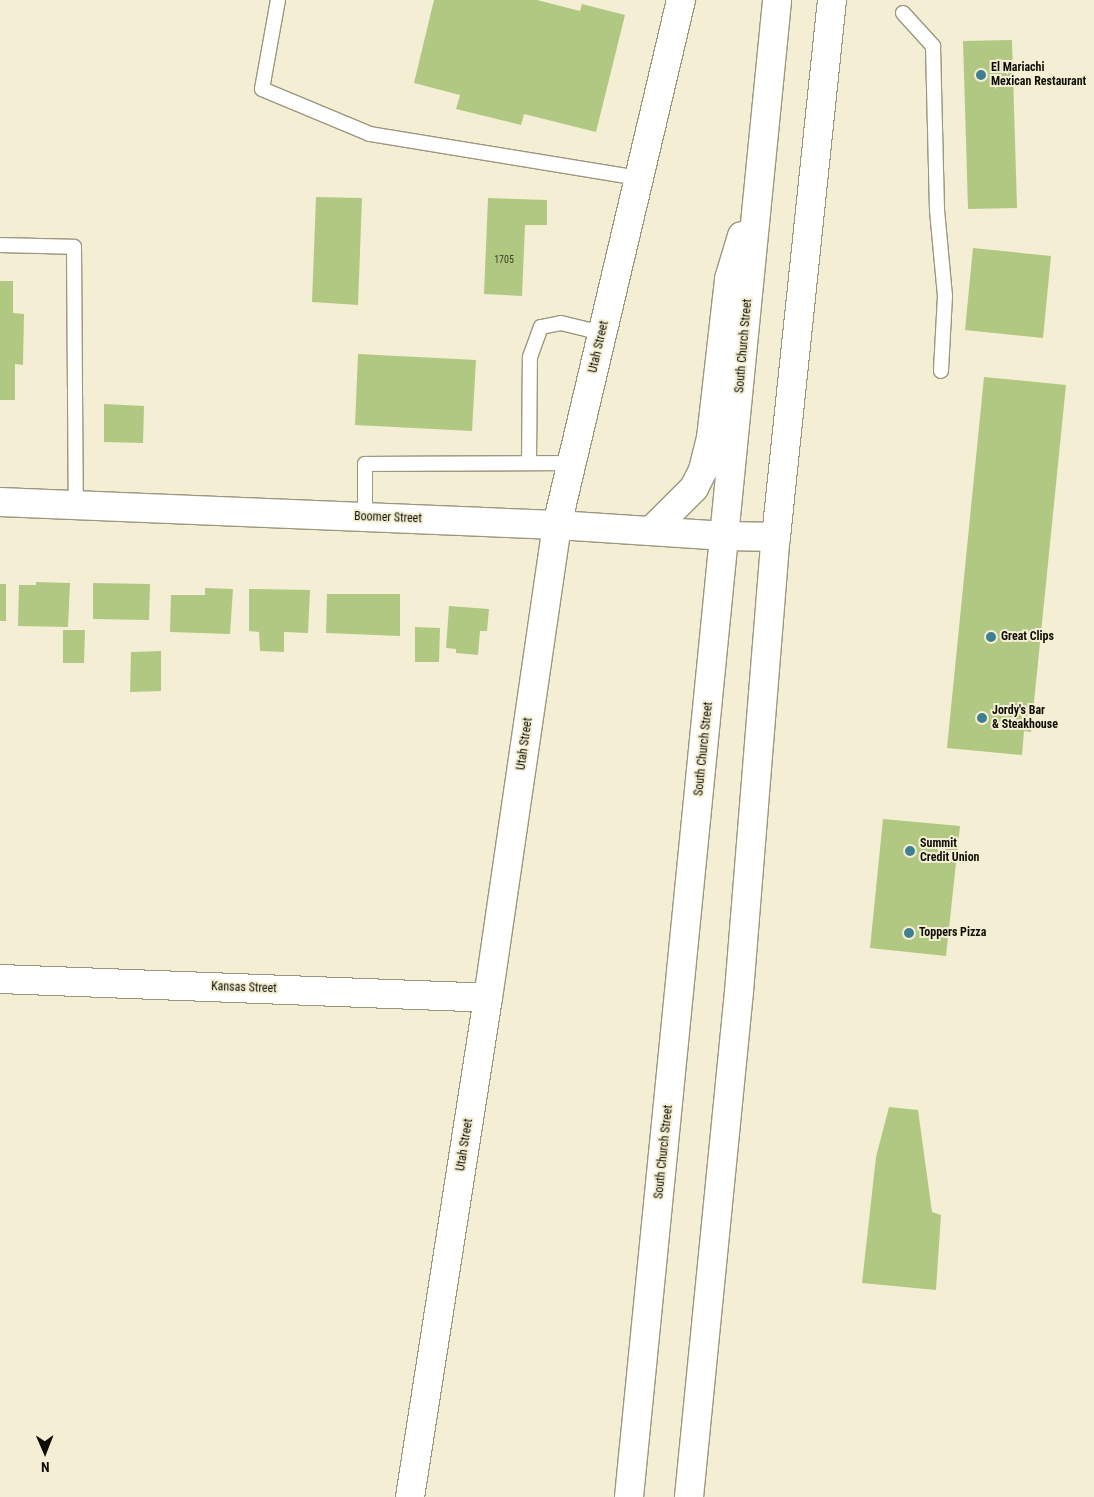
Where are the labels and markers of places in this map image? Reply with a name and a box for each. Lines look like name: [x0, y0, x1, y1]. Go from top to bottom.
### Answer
place label: El Mariachi Mexican Restaurant: [991, 61, 1086, 89]
marker: El Mariachi Mexican Restaurant: [975, 69, 987, 81]
place label: Great Clips: [1001, 630, 1054, 644]
marker: Great Clips: [985, 631, 997, 643]
place label: Jordy's Bar & Steakhouse: [992, 704, 1058, 732]
marker: Jordy's Bar & Steakhouse: [976, 712, 988, 724]
place label: Summit Credit Union: [920, 837, 980, 865]
marker: Summit Credit Union: [904, 845, 916, 857]
place label: Toppers Pizza: [919, 926, 986, 940]
marker: Toppers Pizza: [903, 927, 915, 939]

